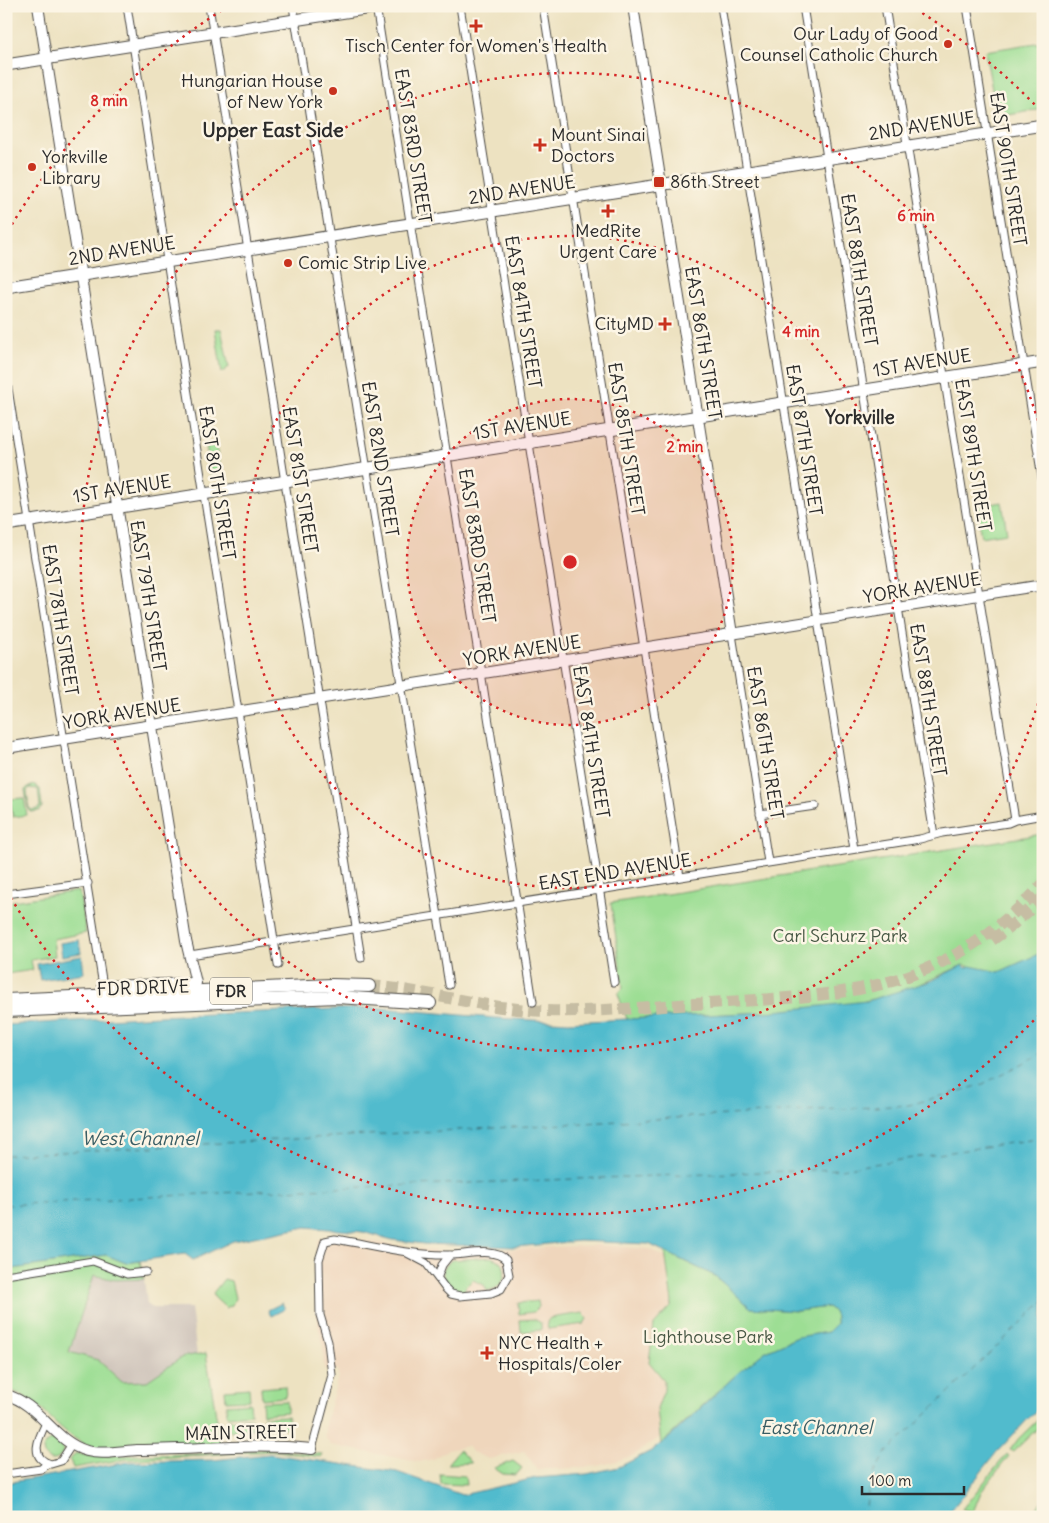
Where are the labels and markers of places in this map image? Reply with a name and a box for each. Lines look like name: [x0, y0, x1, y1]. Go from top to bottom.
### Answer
marker: Tisch Center for Women's Health: [469, 19, 483, 33]
place label: Our Lady of Good Counsel Catholic Church: [740, 22, 938, 66]
place label: Tisch Center for Women's Health: [345, 34, 607, 57]
marker: Our Lady of Good Counsel Catholic Church: [942, 38, 954, 50]
place label: Hungarian House of New York: [181, 69, 323, 113]
marker: Hungarian House of New York: [327, 85, 339, 97]
place label: Mount Sinai Doctors: [551, 123, 645, 167]
marker: Mount Sinai Doctors: [533, 138, 547, 152]
place label: Yorkville Library: [42, 145, 108, 189]
marker: Yorkville Library: [26, 161, 38, 173]
place label: 86th Street: [670, 170, 760, 193]
marker: 86th Street: [652, 175, 666, 189]
marker: MedRite Urgent Care: [601, 204, 615, 218]
place label: MedRite Urgent Care: [559, 219, 657, 263]
place label: Comic Strip Live: [298, 251, 427, 274]
marker: Comic Strip Live: [282, 257, 294, 269]
place label: CityMD: [594, 312, 654, 335]
marker: CityMD: [658, 317, 672, 331]
centre of rings: [561, 553, 579, 571]
place label: NYC Health + Hospitals/Coler: [498, 1331, 622, 1375]
marker: NYC Health + Hospitals/Coler: [480, 1346, 494, 1360]

